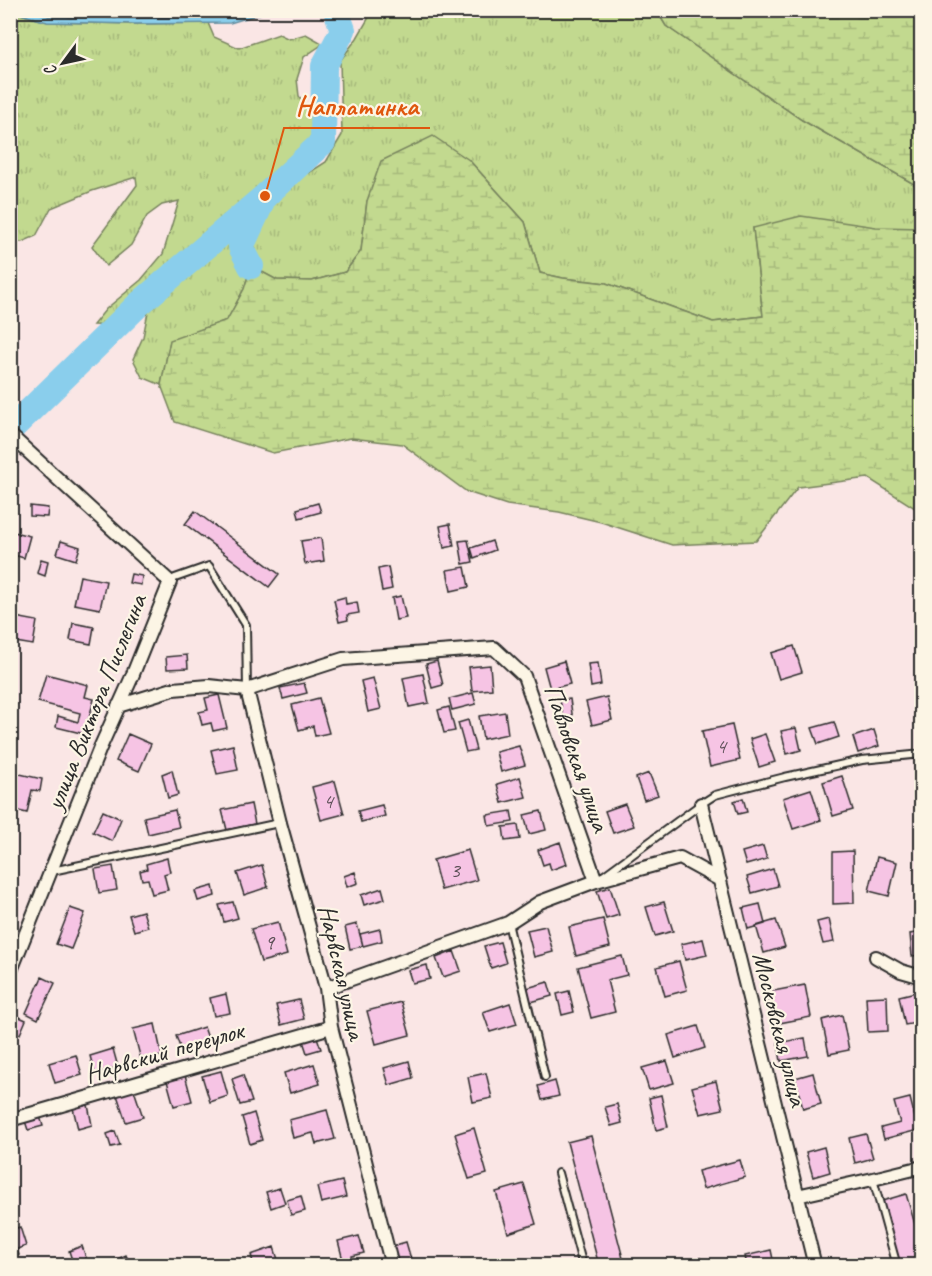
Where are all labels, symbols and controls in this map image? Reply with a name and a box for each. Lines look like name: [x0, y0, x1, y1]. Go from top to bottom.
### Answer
north arrow: [33, 33, 93, 93]
text: С: [40, 60, 62, 79]
callout: Наплатинка: [284, 83, 430, 128]
text: Наплатинка: [296, 89, 420, 123]
street label: улица Виктора Пислегина: [37, 588, 155, 816]
street label: Павловская улица: [536, 680, 618, 837]
house number: 4: [716, 732, 728, 760]
house number: 4: [323, 787, 335, 815]
house number: 3: [450, 856, 462, 884]
street label: Нарвская улица: [310, 901, 374, 1045]
house number: 9: [264, 928, 276, 956]
street label: Московская улица: [745, 949, 815, 1111]
street label: Нарвский переулок: [81, 1013, 249, 1090]

